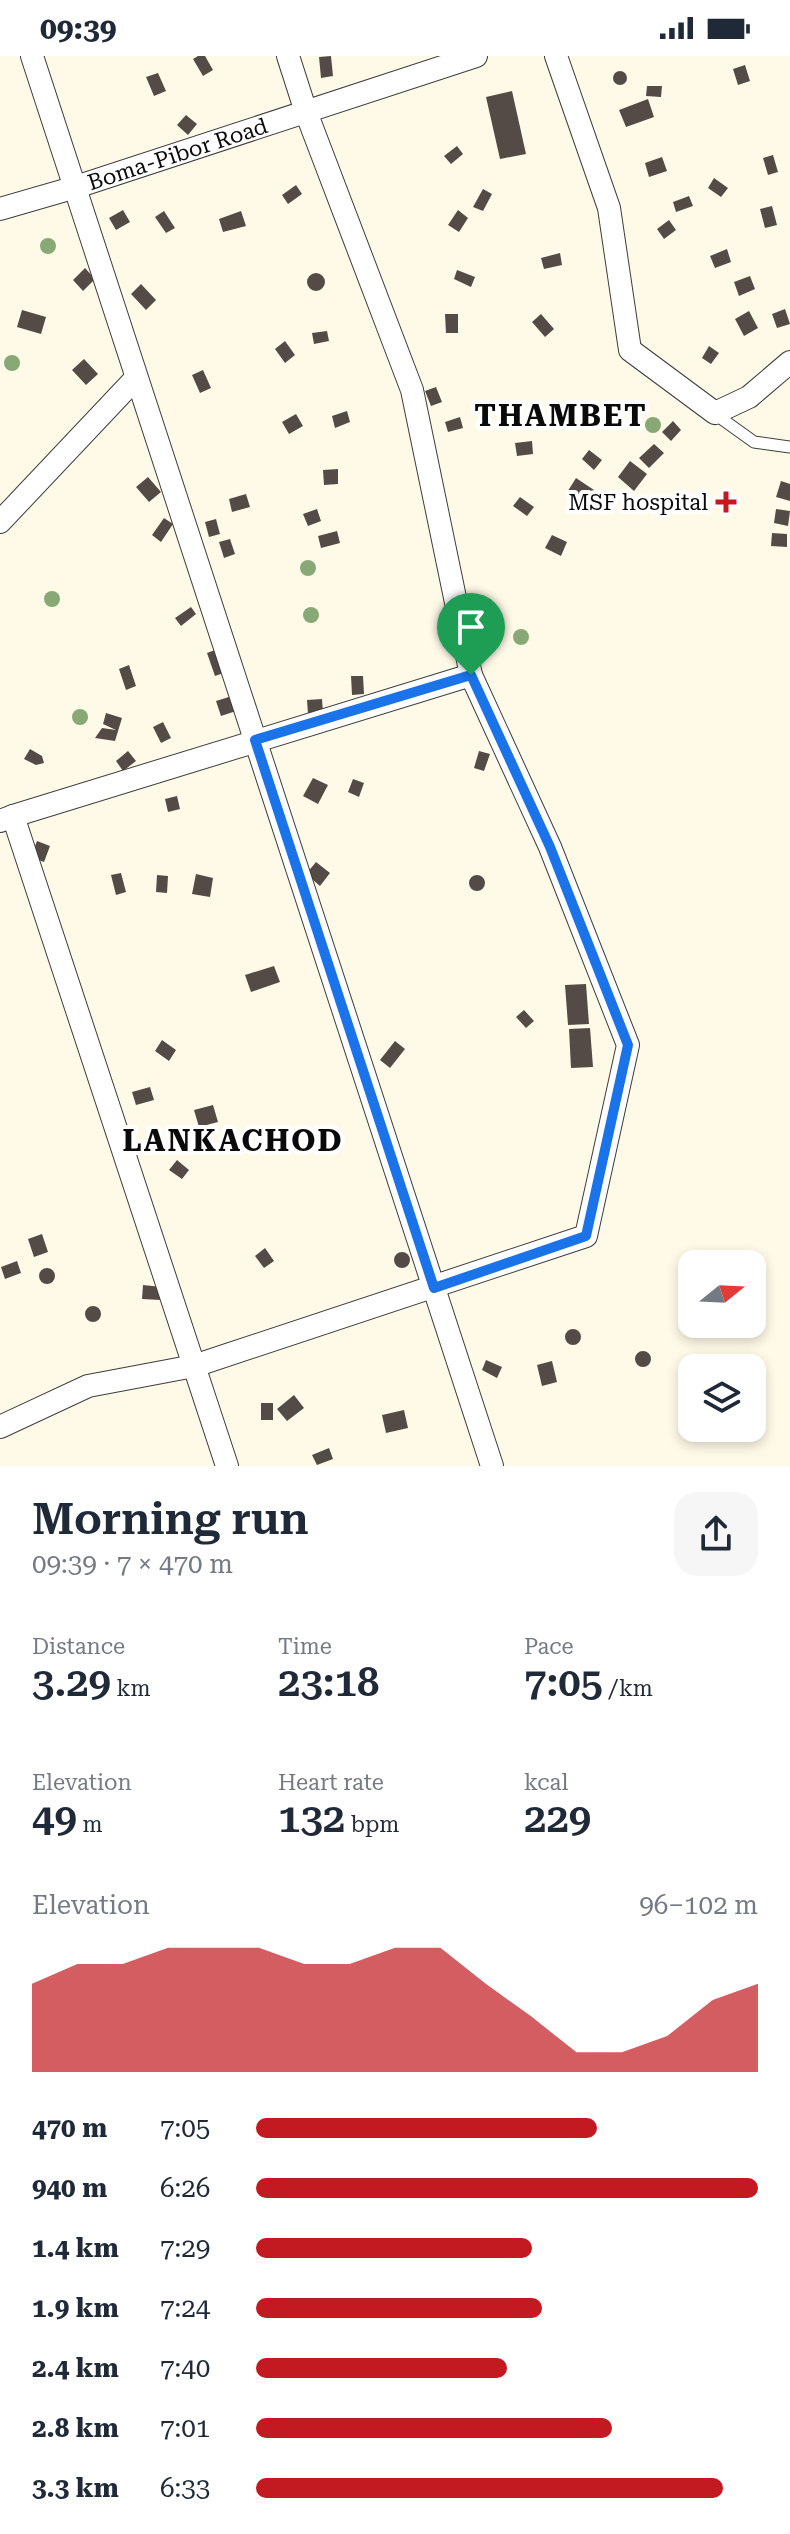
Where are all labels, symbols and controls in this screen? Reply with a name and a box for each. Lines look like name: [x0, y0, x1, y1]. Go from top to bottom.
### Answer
text: 09:39: [40, 11, 117, 46]
street label: Boma-Pibor Road: [85, 113, 271, 195]
district label: THAMBET: [474, 398, 648, 433]
place label: MSF hospital: [568, 490, 708, 515]
marker: MSF hospital: [715, 491, 737, 513]
pin: [437, 593, 505, 675]
icon: arrive: [449, 605, 493, 649]
district label: LANKACHOD: [122, 1123, 344, 1158]
north arrow: [678, 1250, 766, 1338]
map controls: [678, 1250, 766, 1442]
button: layers: [678, 1354, 766, 1442]
button: share: [674, 1492, 758, 1576]
text: Morning run: [32, 1493, 309, 1545]
text: 09:39 · 7 × 470 m: [32, 1549, 233, 1579]
text: Distance: [32, 1634, 125, 1659]
text: Time: [278, 1634, 332, 1659]
text: Pace: [524, 1634, 574, 1659]
text: 3.29: [32, 1659, 111, 1706]
text: 23:18: [278, 1659, 379, 1706]
text: 7:05: [524, 1659, 603, 1706]
text: km: [111, 1676, 151, 1701]
text: /km: [603, 1676, 653, 1701]
text: Elevation: [32, 1770, 132, 1795]
text: Heart rate: [278, 1770, 384, 1795]
text: kcal: [524, 1770, 568, 1795]
text: 49: [32, 1795, 77, 1842]
text: 132: [278, 1795, 345, 1842]
text: 229: [524, 1795, 591, 1842]
text: m: [77, 1812, 102, 1837]
text: bpm: [345, 1812, 399, 1837]
text: Elevation: [32, 1890, 150, 1920]
text: 96–102 m: [639, 1890, 758, 1920]
text: 470 m: [32, 2113, 107, 2143]
text: 7:05: [160, 2113, 210, 2143]
text: 940 m: [32, 2173, 107, 2203]
text: 6:26: [160, 2173, 210, 2203]
text: 1.4 km: [32, 2233, 119, 2263]
text: 7:29: [160, 2233, 210, 2263]
text: 1.9 km: [32, 2293, 119, 2323]
text: 7:24: [160, 2293, 210, 2323]
text: 2.4 km: [32, 2353, 119, 2383]
text: 7:40: [160, 2353, 210, 2383]
text: 2.8 km: [32, 2413, 119, 2443]
text: 7:01: [160, 2413, 210, 2443]
text: 3.3 km: [32, 2473, 119, 2503]
text: 6:33: [160, 2473, 210, 2503]

